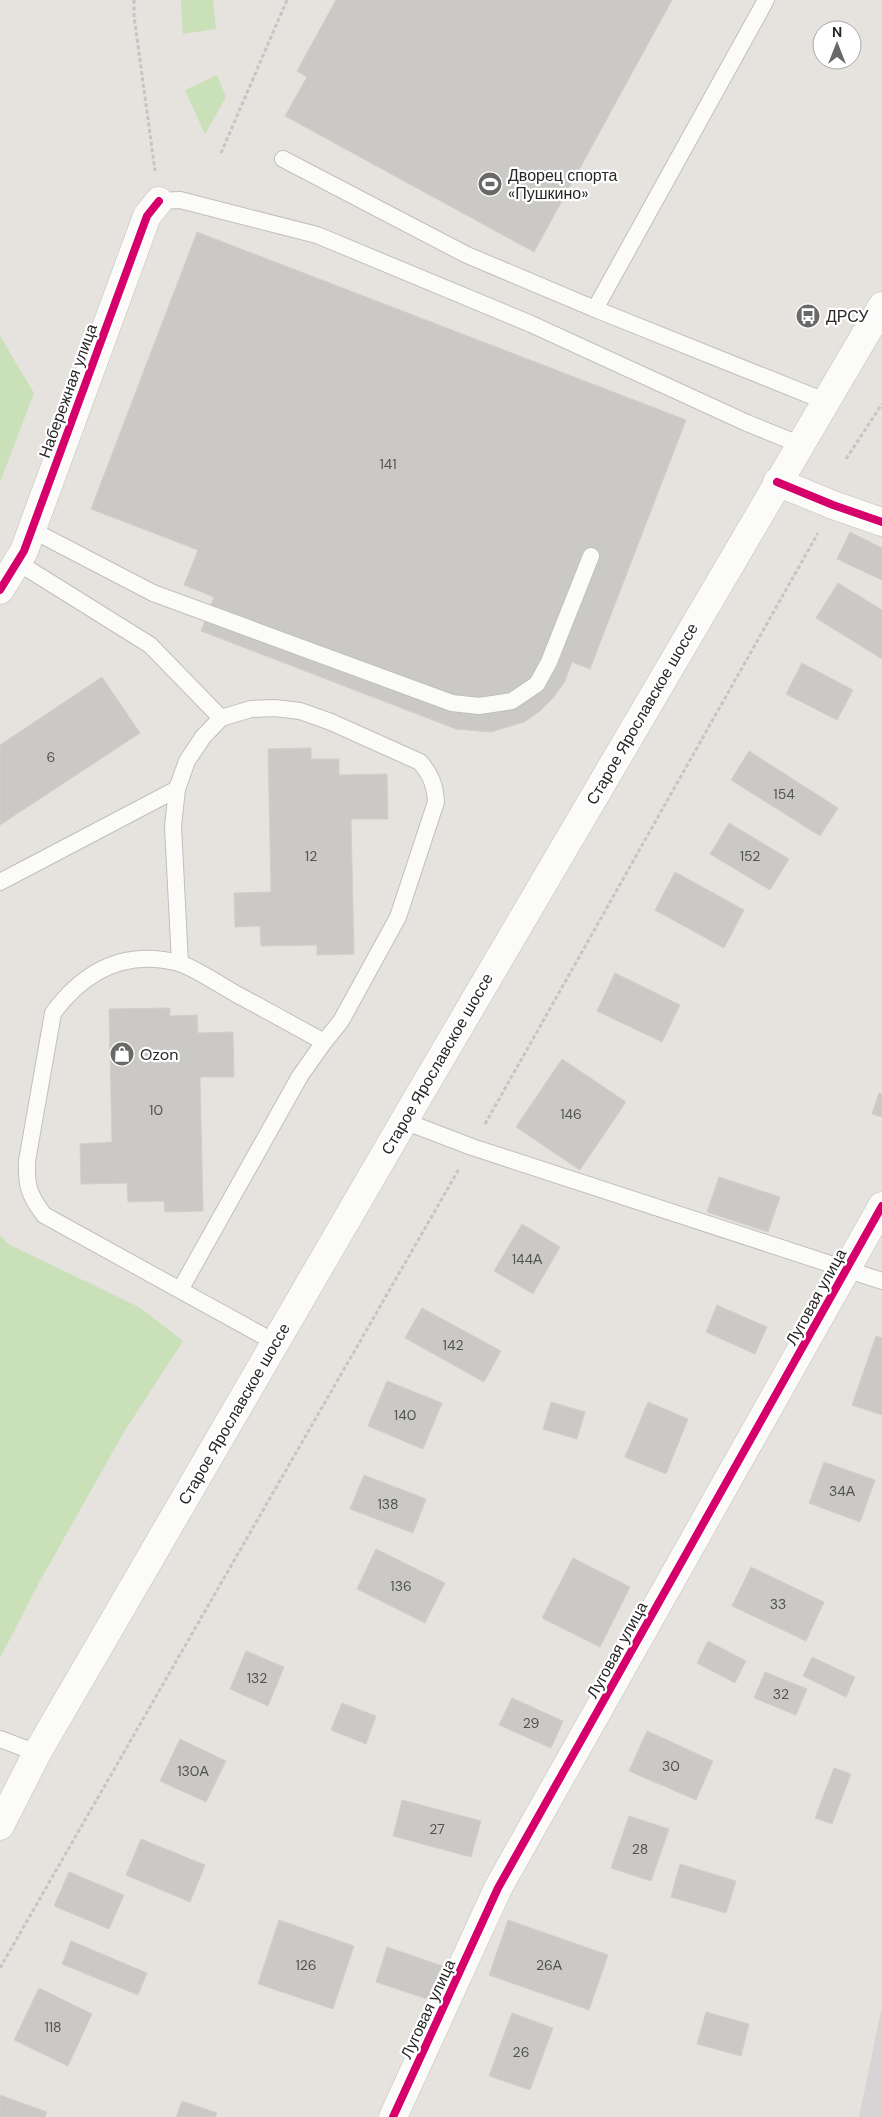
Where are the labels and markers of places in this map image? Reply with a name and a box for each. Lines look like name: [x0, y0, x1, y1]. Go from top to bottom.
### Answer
place label: Дворец спорта «Пушкино»: [508, 165, 618, 204]
sports icon: Дворец спорта «Пушкино»: [477, 171, 503, 197]
bus stop icon: ДРСУ: [795, 303, 821, 329]
place label: ДРСУ: [826, 306, 869, 327]
shop icon: Ozon: [109, 1041, 135, 1067]
place label: Ozon: [140, 1044, 178, 1065]

